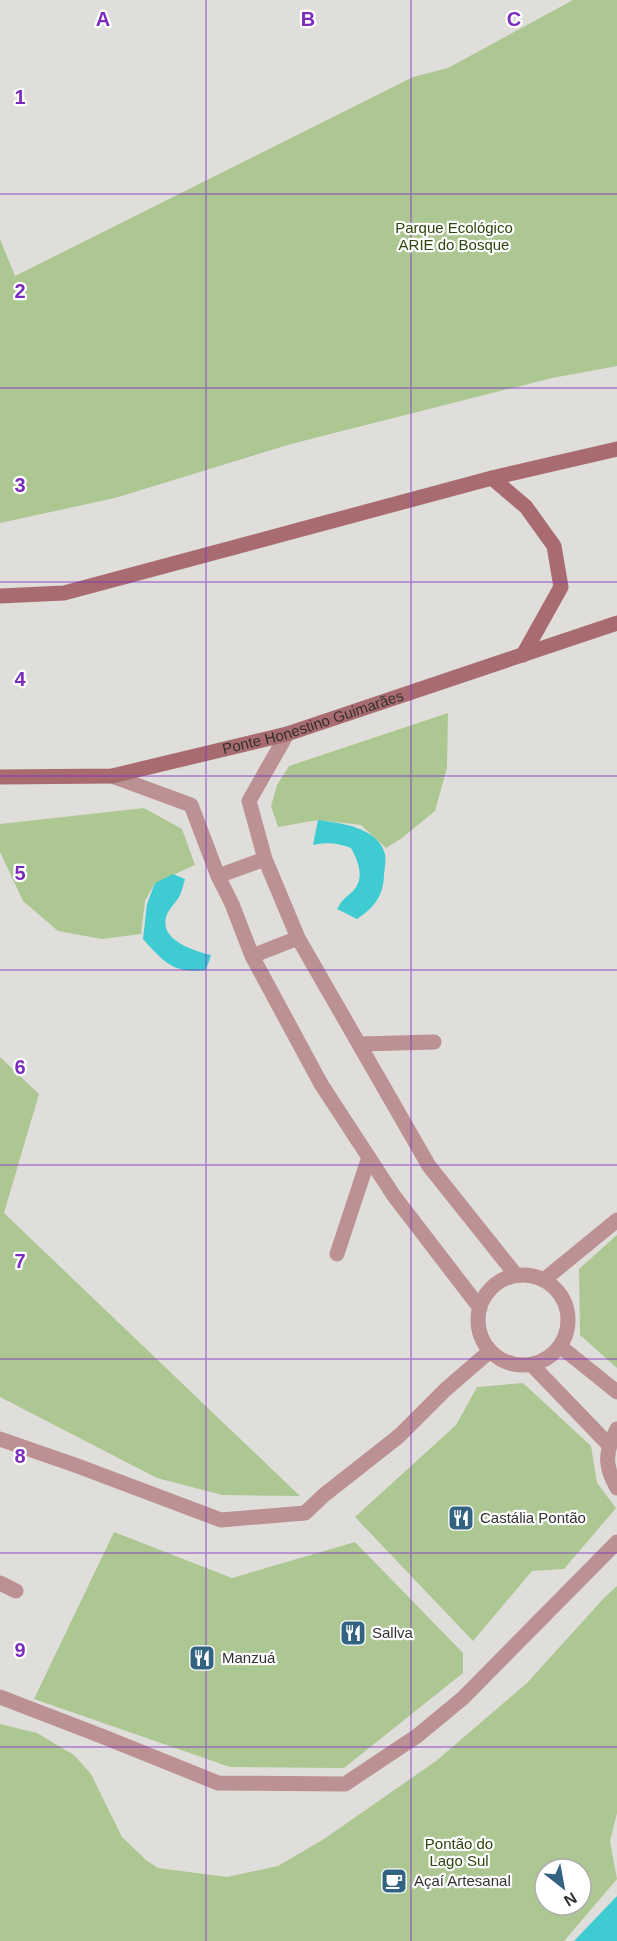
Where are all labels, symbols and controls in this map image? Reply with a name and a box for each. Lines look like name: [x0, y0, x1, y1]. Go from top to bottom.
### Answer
text: A: [96, 8, 110, 30]
text: B: [301, 8, 315, 30]
text: C: [507, 8, 521, 30]
text: 1: [14, 86, 26, 108]
park label: Parque Ecológico ARIE do Bosque: [395, 219, 513, 253]
text: 2: [14, 280, 26, 302]
text: 3: [14, 474, 26, 496]
text: 4: [14, 668, 26, 690]
street label: Ponte Honestino Guimarães: [220, 686, 405, 757]
text: 5: [14, 862, 26, 884]
text: 6: [14, 1056, 26, 1078]
text: 7: [14, 1250, 26, 1272]
text: 8: [14, 1445, 26, 1467]
restaurant icon: Castália Pontão: [446, 1503, 476, 1533]
place label: Castália Pontão: [480, 1509, 586, 1526]
restaurant icon: Sallva: [338, 1618, 368, 1648]
place label: Sallva: [372, 1624, 414, 1641]
text: 9: [14, 1639, 26, 1661]
restaurant icon: Manzuá: [187, 1643, 217, 1673]
place label: Manzuá: [222, 1649, 276, 1666]
park label: Pontão do Lago Sul: [425, 1835, 493, 1869]
north arrow: [533, 1857, 593, 1917]
cafe icon: Açaí Artesanal: [379, 1866, 409, 1896]
place label: Açaí Artesanal: [414, 1872, 511, 1889]
text: N: [561, 1889, 580, 1910]

